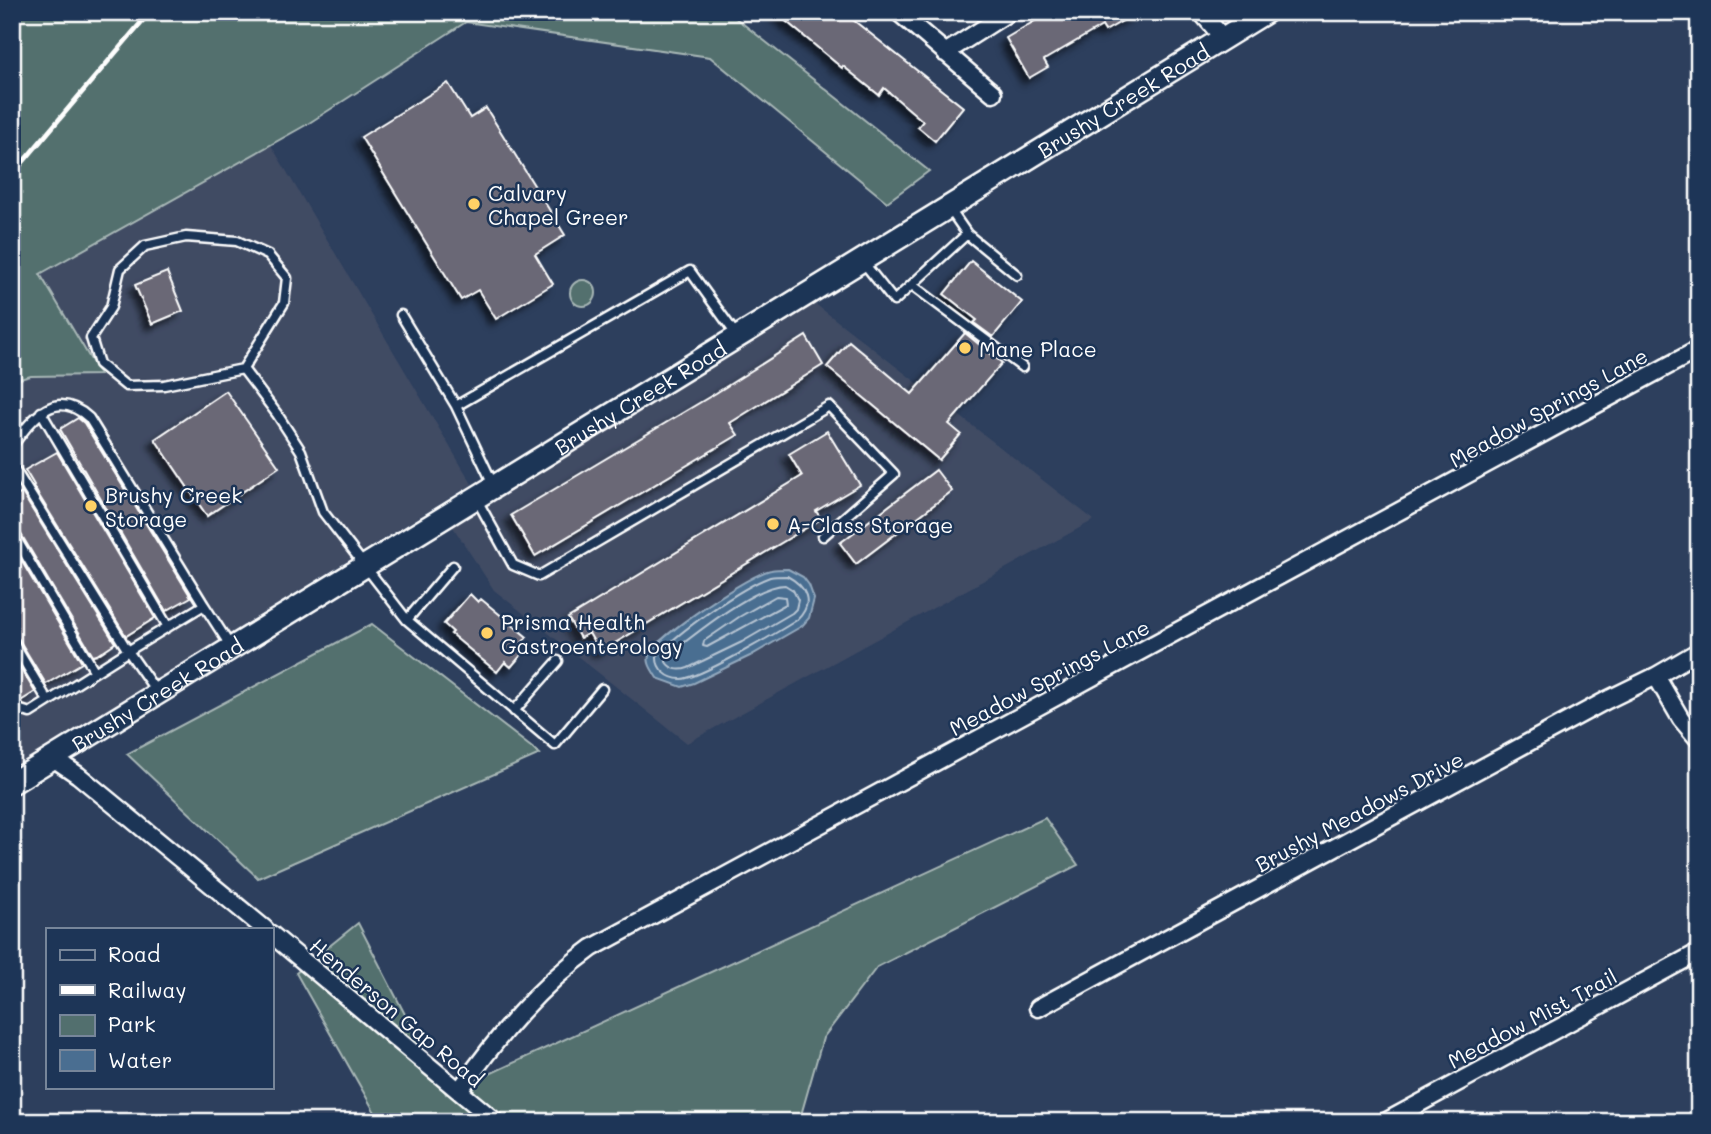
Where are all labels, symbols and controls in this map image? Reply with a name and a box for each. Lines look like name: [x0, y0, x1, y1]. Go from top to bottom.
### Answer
street label: Brushy Creek Road: [1032, 37, 1214, 163]
place label: Calvary Chapel Greer: [488, 179, 629, 230]
marker: Calvary Chapel Greer: [466, 196, 482, 212]
street label: Brushy Creek Road: [549, 334, 731, 460]
place label: Mane Place: [979, 335, 1097, 362]
marker: Mane Place: [957, 340, 973, 356]
street label: Meadow Springs Lane: [1444, 341, 1652, 473]
place label: Brushy Creek Storage: [105, 481, 243, 532]
marker: Brushy Creek Storage: [83, 498, 99, 514]
place label: A-Class Storage: [787, 511, 953, 538]
marker: A-Class Storage: [765, 516, 781, 532]
place label: Prisma Health Gastroenterology: [501, 608, 683, 659]
street label: Meadow Springs Lane: [944, 613, 1154, 741]
marker: Prisma Health Gastroenterology: [479, 625, 495, 641]
street label: Brushy Creek Road: [66, 631, 248, 757]
street label: Brushy Meadows Drive: [1250, 745, 1468, 877]
legend: [46, 928, 273, 1088]
street label: Henderson Gap Road: [305, 932, 489, 1092]
text: Road: [108, 940, 160, 967]
street label: Meadow Mist Trail: [1443, 962, 1621, 1074]
text: Railway: [108, 976, 187, 1003]
text: Park: [108, 1010, 156, 1037]
text: Water: [108, 1046, 172, 1073]

